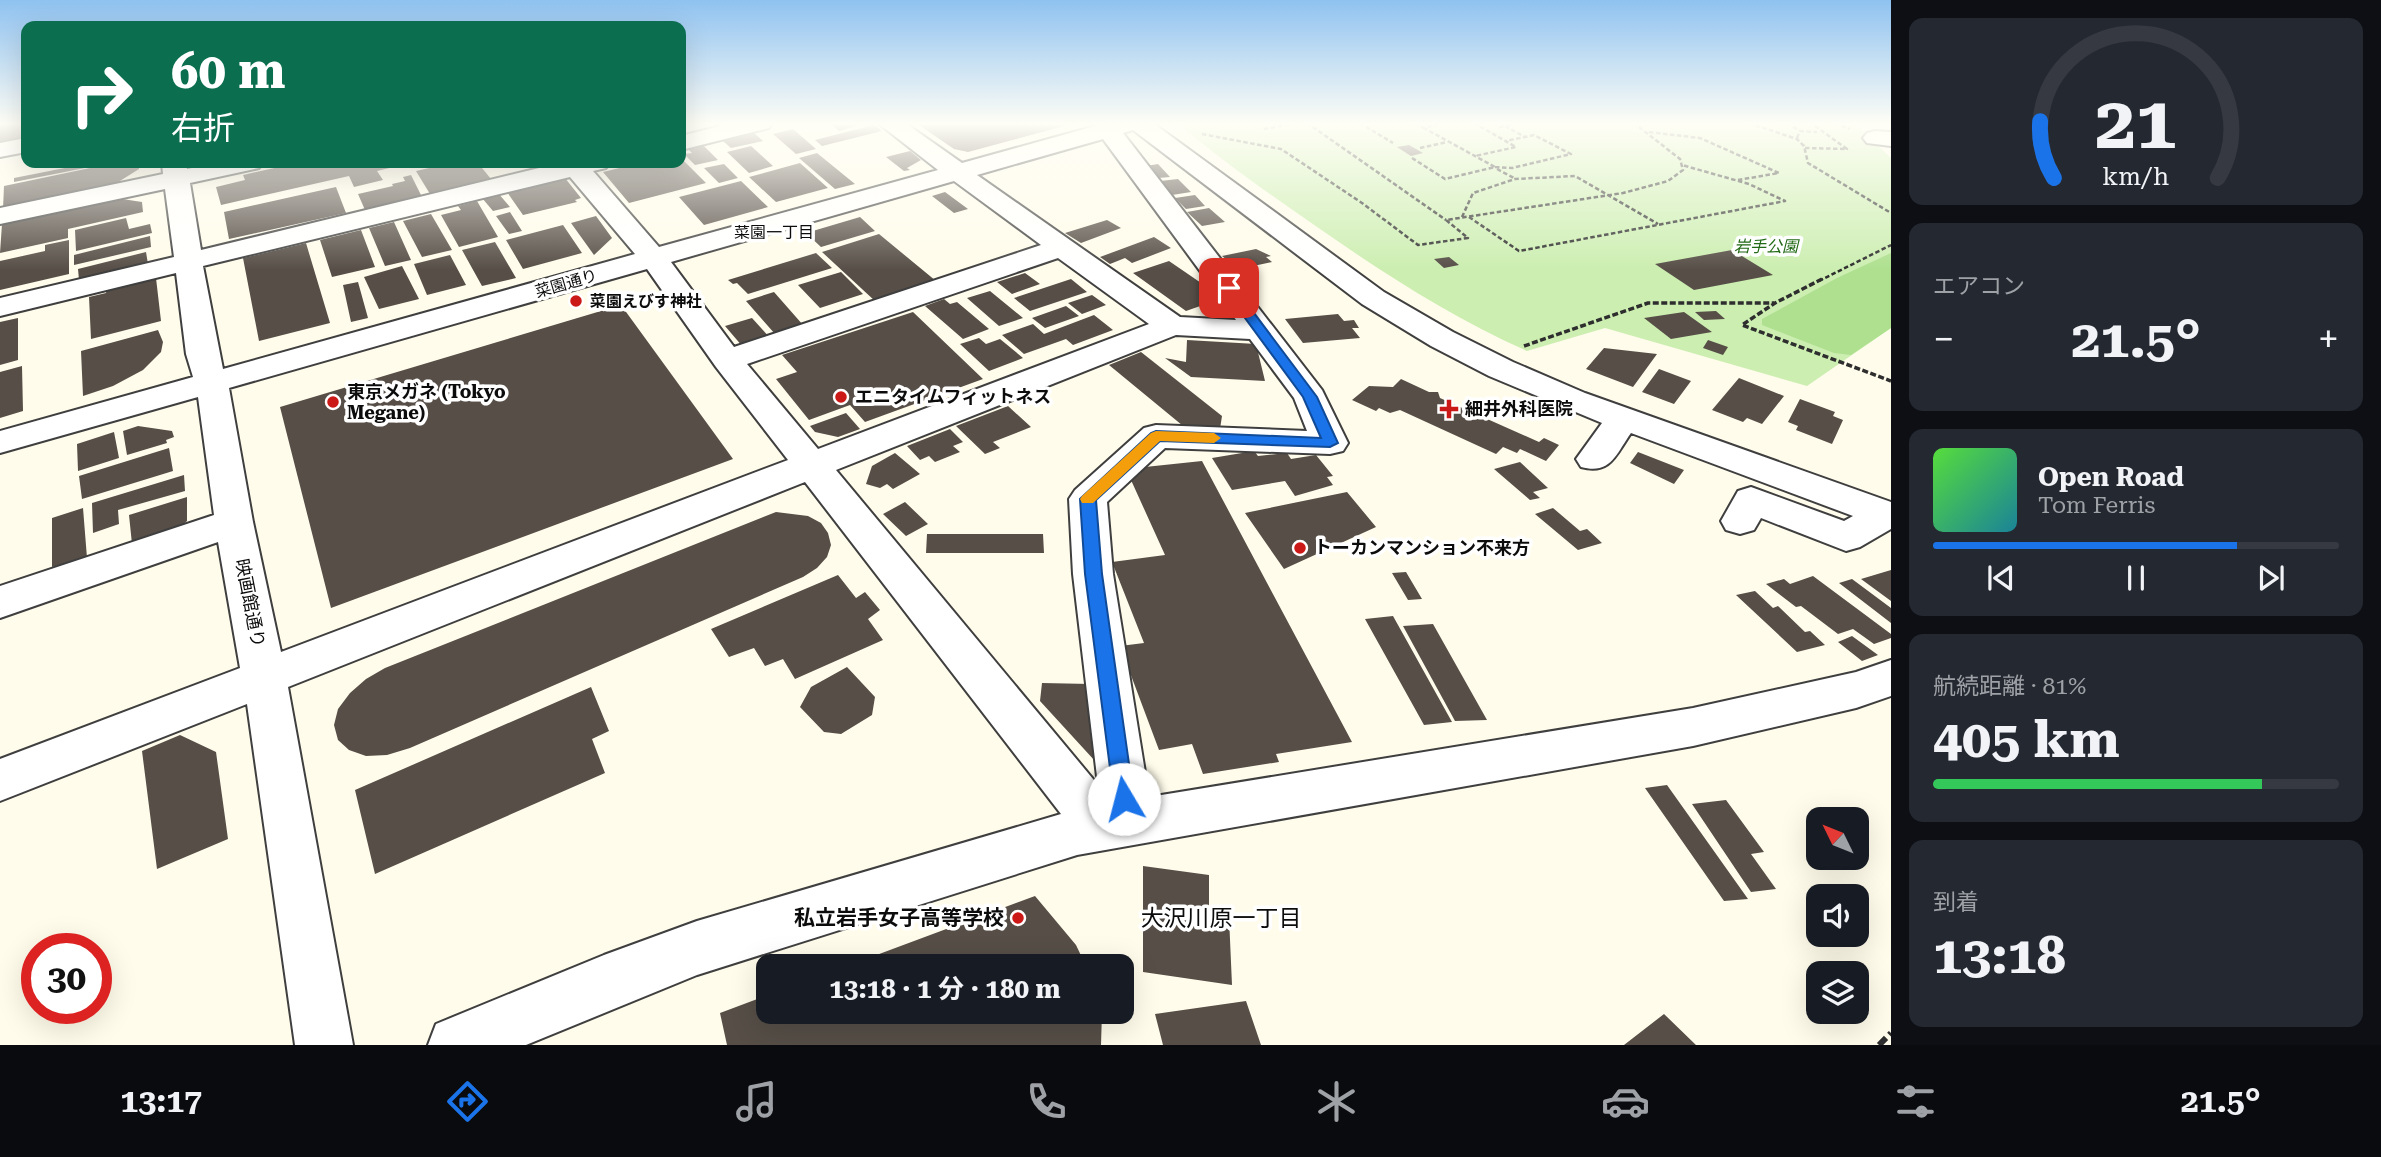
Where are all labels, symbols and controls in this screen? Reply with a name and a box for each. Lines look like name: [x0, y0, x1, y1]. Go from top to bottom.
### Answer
text: 60 m: [171, 43, 286, 100]
icon: right: [56, 49, 147, 140]
text: 21: [2095, 81, 2177, 166]
text: 右折: [171, 109, 235, 147]
text: km/h: [2103, 162, 2169, 191]
district label: 菜園一丁目: [734, 223, 814, 242]
park label: 岩手公園: [1734, 237, 1800, 256]
pin: [1199, 258, 1259, 318]
street label: 菜園通り: [533, 266, 600, 301]
icon: arrive: [1210, 269, 1248, 307]
text: エアコン: [1933, 273, 2025, 300]
place label: 菜園えびす神社: [590, 292, 702, 311]
marker: 菜園えびす神社: [568, 293, 584, 309]
text: 21.5°: [2071, 309, 2201, 370]
text: −: [1933, 317, 1954, 361]
text: +: [2318, 317, 2339, 361]
place label: 東京メガネ (Tokyo Megane): [347, 381, 506, 423]
place label: エニタイムフィットネス: [855, 386, 1051, 407]
marker: エニタイムフィットネス: [833, 389, 849, 405]
marker: 東京メガネ (Tokyo Megane): [325, 394, 341, 410]
place label: 細井外科医院: [1465, 398, 1573, 419]
marker: 細井外科医院: [1439, 399, 1459, 419]
text: Open Road: [2038, 462, 2184, 492]
text: Tom Ferris: [2038, 492, 2155, 519]
place label: トーカンマンション不来方: [1314, 537, 1530, 558]
marker: トーカンマンション不来方: [1292, 540, 1308, 556]
street label: 映画館通り: [232, 557, 269, 649]
icon: previous: [1982, 559, 2020, 597]
icon: pause: [2117, 559, 2155, 597]
icon: next: [2252, 559, 2290, 597]
text: 航続距離 · 81%: [1933, 673, 2086, 700]
text: 405 km: [1933, 709, 2120, 770]
position arrow: [1087, 762, 1161, 836]
north arrow: [1806, 807, 1869, 870]
map controls: [1806, 807, 1869, 1024]
button: sound: [1806, 884, 1869, 947]
text: 到着: [1933, 889, 1979, 916]
district label: 大沢川原一丁目: [1141, 905, 1302, 932]
place label: 私立岩手女子高等学校: [794, 906, 1004, 930]
marker: 私立岩手女子高等学校: [1010, 910, 1026, 926]
text: 13:18: [1933, 925, 2066, 986]
speed limit sign: 30: [21, 933, 112, 1024]
button: layers: [1806, 961, 1869, 1024]
text: 13:18 · 1 分 · 180 m: [829, 974, 1061, 1004]
icon: directions: [443, 1077, 492, 1126]
icon: music: [732, 1077, 781, 1126]
icon: phone: [1022, 1077, 1071, 1126]
icon: climate: [1312, 1077, 1361, 1126]
icon: car: [1601, 1077, 1650, 1126]
icon: filters: [1891, 1077, 1940, 1126]
text: 13:17: [120, 1082, 202, 1120]
text: 21.5°: [2181, 1082, 2261, 1120]

